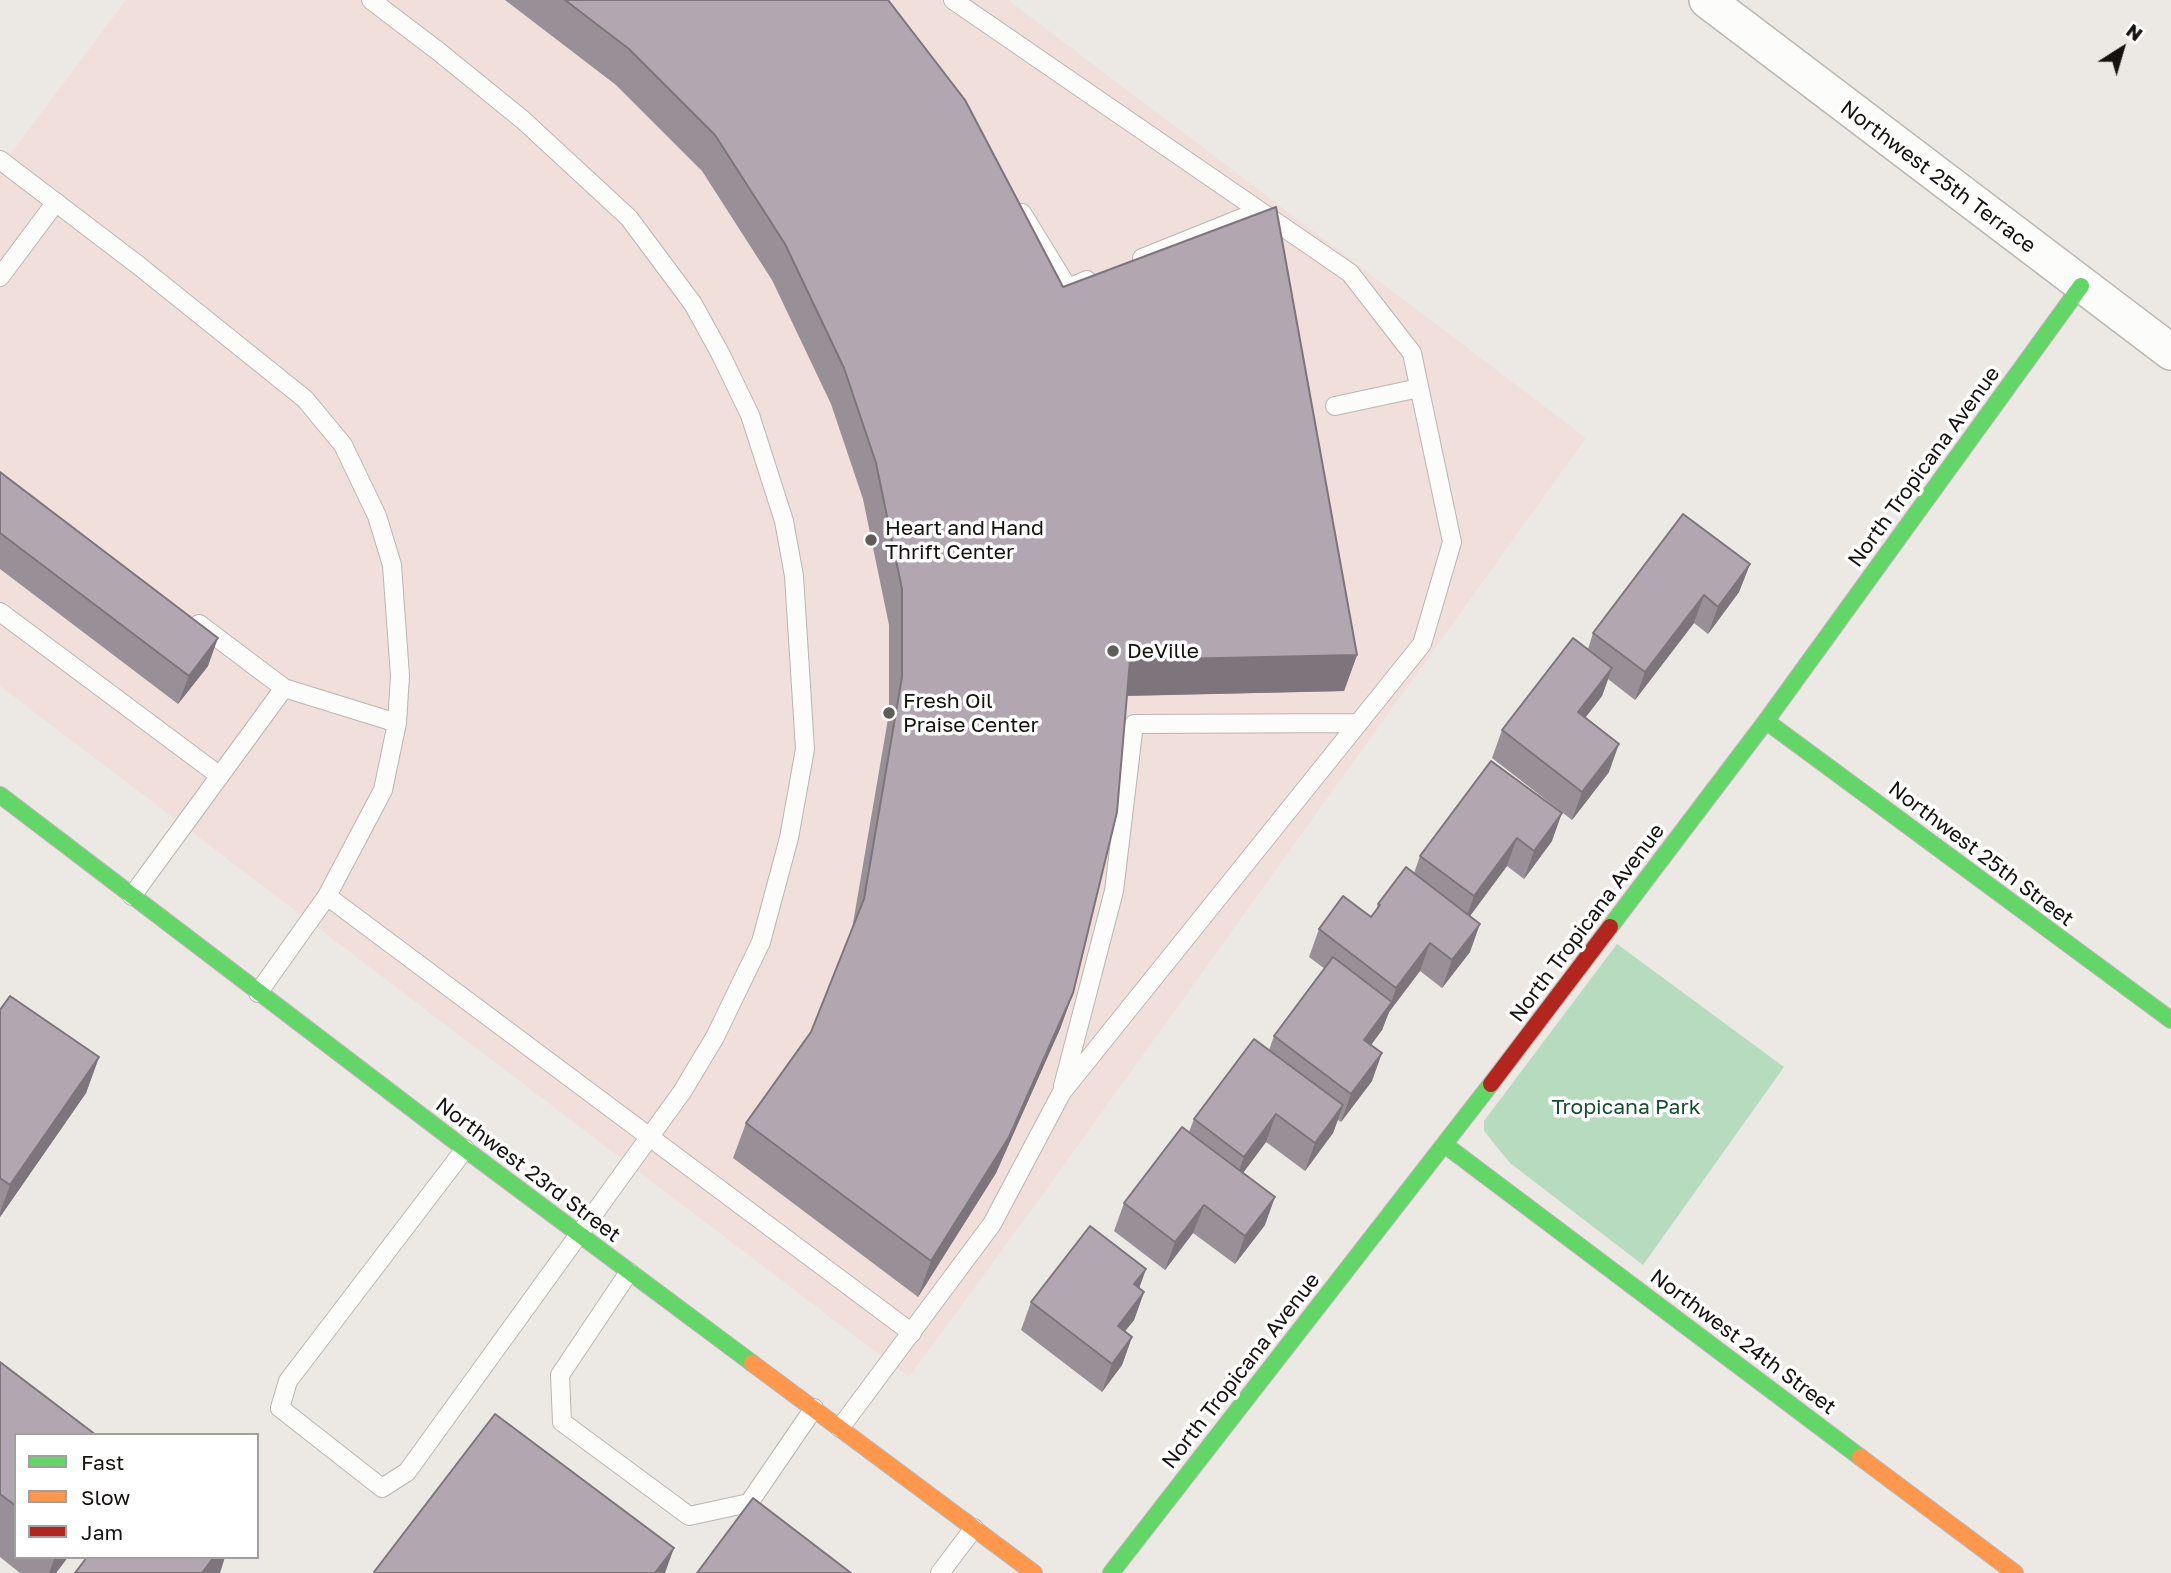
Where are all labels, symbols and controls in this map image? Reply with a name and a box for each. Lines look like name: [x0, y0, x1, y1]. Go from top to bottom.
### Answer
north arrow: [2087, 14, 2157, 84]
text: N: [2122, 18, 2148, 45]
street label: Northwest 25th Terrace: [1835, 95, 2041, 259]
street label: North Tropicana Avenue: [1843, 362, 2005, 572]
place label: Heart and Hand Thrift Center: [885, 515, 1044, 565]
marker: Heart and Hand Thrift Center: [863, 532, 879, 548]
place label: DeVille: [1127, 638, 1199, 664]
marker: DeVille: [1105, 643, 1121, 659]
place label: Fresh Oil Praise Center: [903, 688, 1039, 738]
marker: Fresh Oil Praise Center: [881, 705, 897, 721]
street label: Northwest 25th Street: [1884, 776, 2078, 932]
street label: North Tropicana Avenue: [1504, 819, 1670, 1027]
street label: Northwest 23rd Street: [431, 1092, 625, 1248]
park label: Tropicana Park: [1551, 1094, 1701, 1120]
street label: Northwest 24th Street: [1645, 1264, 1841, 1420]
street label: North Tropicana Avenue: [1157, 1268, 1325, 1474]
legend: [14, 1433, 259, 1559]
text: Fast: [81, 1449, 124, 1475]
text: Slow: [81, 1484, 130, 1510]
text: Jam: [81, 1519, 123, 1545]

